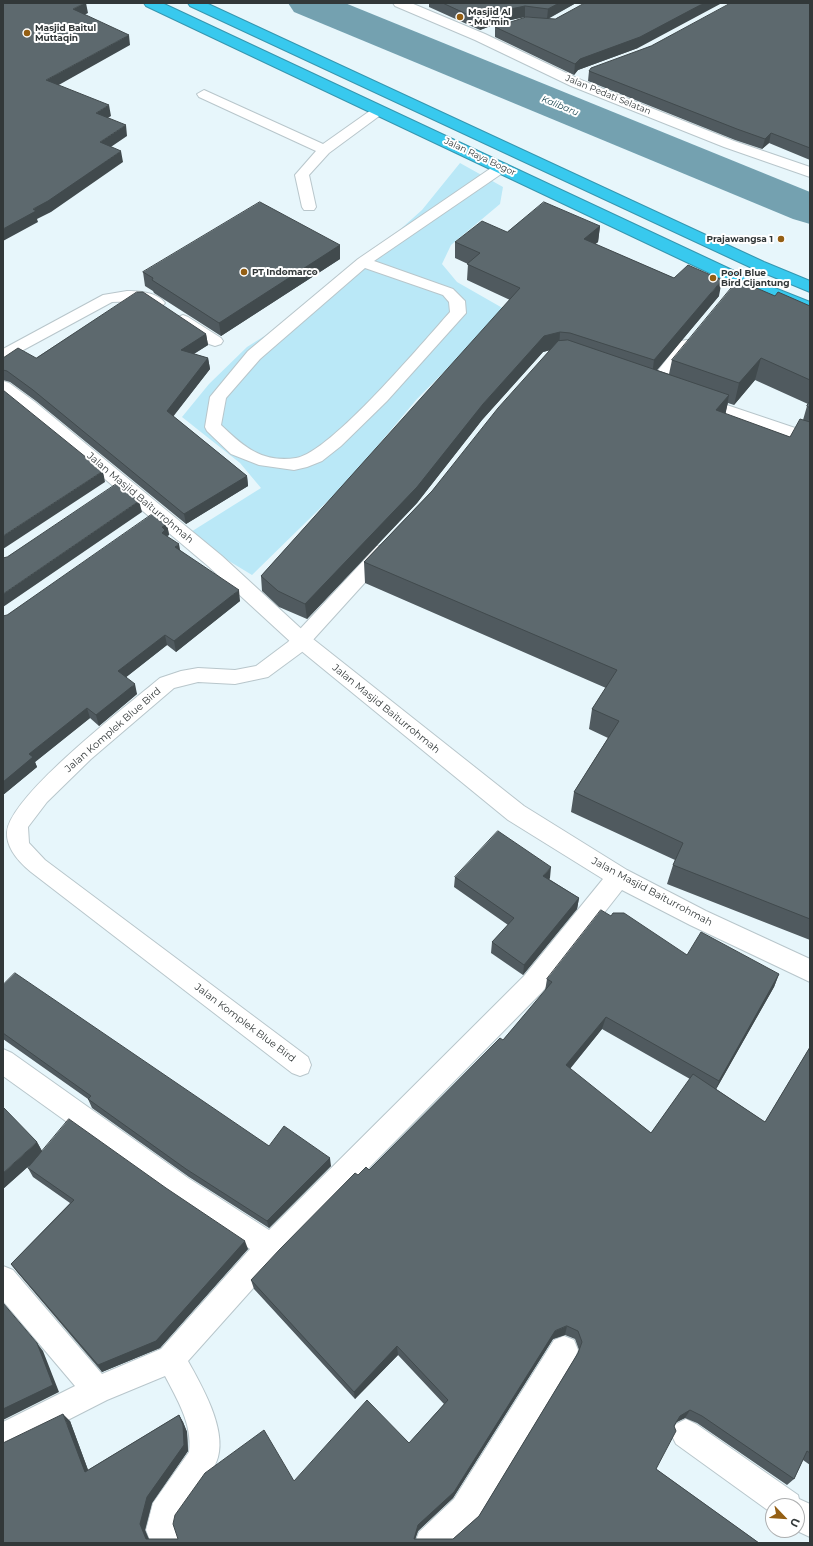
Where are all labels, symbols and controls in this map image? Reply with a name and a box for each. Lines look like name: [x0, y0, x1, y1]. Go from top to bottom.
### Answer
place label: Masjid Al - Mu'min: [468, 7, 511, 28]
marker: Masjid Al - Mu'min: [455, 12, 465, 22]
place label: Masjid Baitul Muttaqin: [35, 23, 96, 44]
marker: Masjid Baitul Muttaqin: [22, 28, 32, 38]
street label: Jalan Pedati Selatan: [564, 73, 652, 117]
water label: Kalibaru: [540, 94, 580, 118]
street label: Jalan Raya Bogor: [442, 136, 518, 178]
place label: Prajawangsa 1: [706, 234, 773, 244]
marker: Prajawangsa 1: [776, 234, 786, 244]
marker: PT Indomarco: [239, 267, 249, 277]
place label: PT Indomarco: [252, 267, 318, 277]
place label: Pool Blue Bird Cijantung: [721, 268, 790, 289]
marker: Pool Blue Bird Cijantung: [708, 273, 718, 283]
street label: Jalan Masjid Baiturrohmah: [84, 450, 196, 546]
street label: Jalan Masjid Baiturrohmah: [330, 662, 442, 756]
street label: Jalan Komplek Blue Bird: [63, 685, 163, 775]
street label: Jalan Masjid Baiturrohmah: [590, 855, 714, 929]
street label: Jalan Komplek Blue Bird: [192, 981, 298, 1065]
north arrow: [765, 1498, 805, 1538]
text: U: [787, 1516, 803, 1530]

